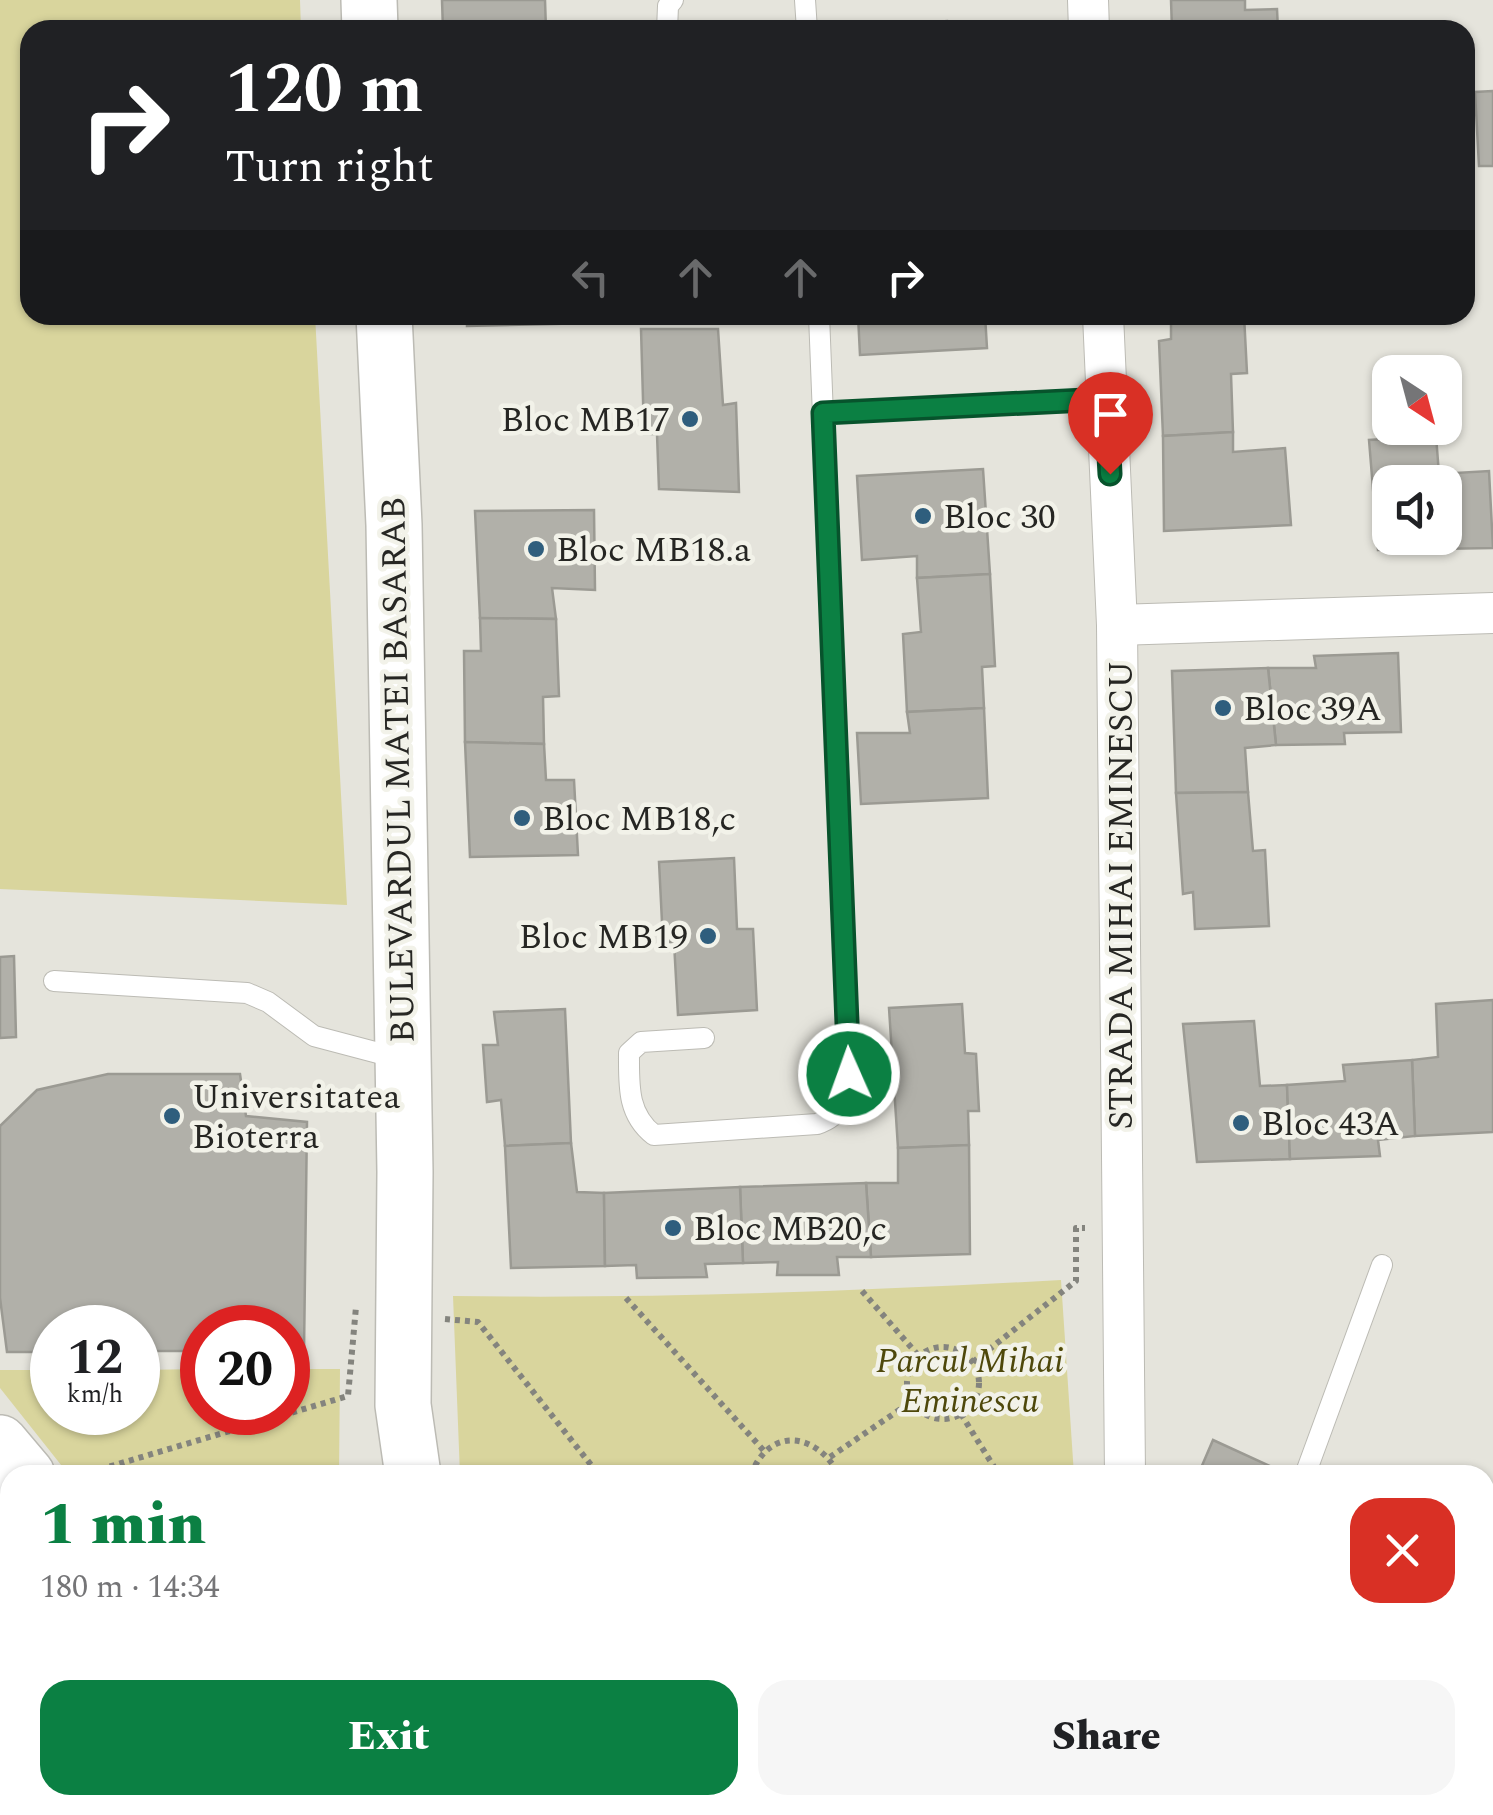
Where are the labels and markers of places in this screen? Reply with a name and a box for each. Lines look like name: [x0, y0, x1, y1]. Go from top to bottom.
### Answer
pin: [1068, 372, 1153, 475]
place label: Bloc MB17: [501, 394, 670, 447]
marker: Bloc MB17: [679, 408, 701, 430]
place label: Bloc 30: [943, 491, 1056, 544]
marker: Bloc 30: [912, 505, 934, 527]
place label: Bloc MB18.a: [556, 524, 751, 577]
marker: Bloc MB18.a: [525, 538, 547, 560]
place label: Bloc 39A: [1243, 683, 1382, 736]
marker: Bloc 39A: [1212, 697, 1234, 719]
place label: Bloc MB18,c: [542, 793, 736, 846]
marker: Bloc MB18,c: [511, 807, 533, 829]
place label: Bloc MB19: [519, 911, 688, 964]
marker: Bloc MB19: [697, 925, 719, 947]
place label: Universitatea Bioterra: [192, 1071, 401, 1164]
place label: Bloc 43A: [1261, 1098, 1400, 1151]
marker: Universitatea Bioterra: [161, 1105, 183, 1127]
marker: Bloc 43A: [1230, 1112, 1252, 1134]
place label: Bloc MB20,c: [693, 1203, 887, 1256]
marker: Bloc MB20,c: [662, 1217, 684, 1239]

